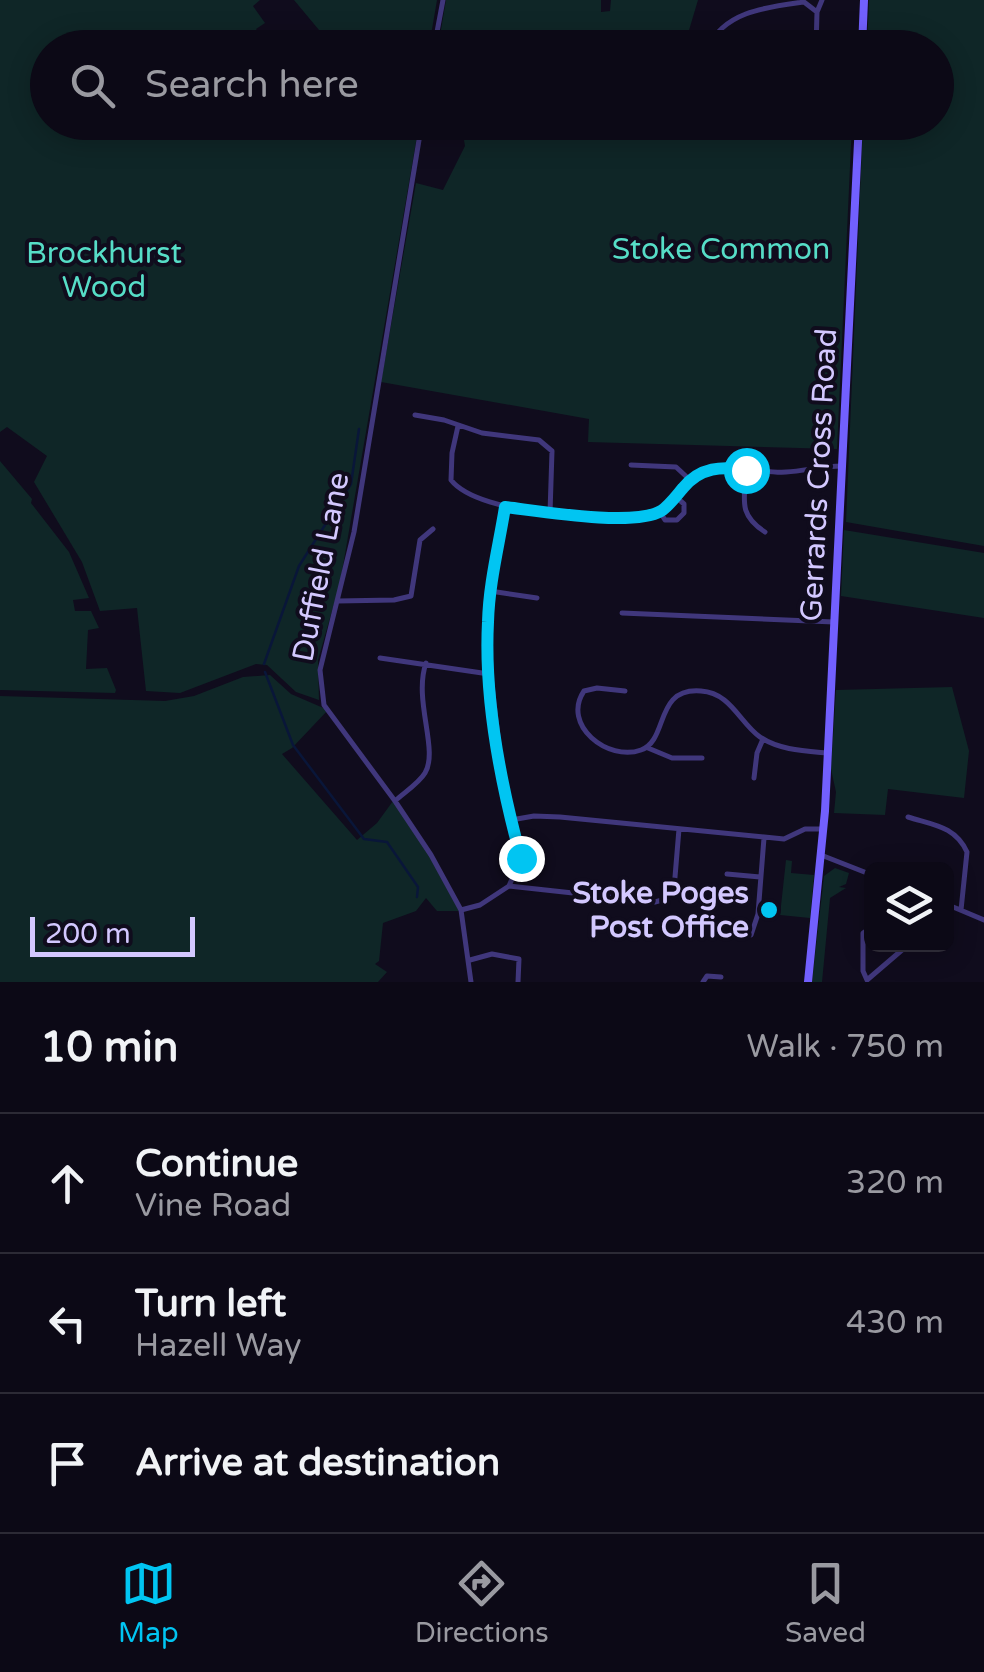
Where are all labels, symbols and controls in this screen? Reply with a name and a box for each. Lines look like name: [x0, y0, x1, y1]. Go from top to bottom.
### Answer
search box: [30, 30, 954, 140]
icon: search: [65, 58, 120, 113]
text: Search here: [145, 62, 359, 108]
park label: Stoke Common: [612, 231, 830, 268]
park label: Brockhurst Wood: [26, 235, 182, 306]
street label: Gerrards Cross Road: [793, 327, 845, 623]
route start: [724, 448, 770, 494]
street label: Duffield Lane: [285, 469, 357, 665]
route end: [499, 836, 545, 882]
map controls: [864, 862, 954, 952]
button: layers: [864, 862, 954, 952]
place label: Stoke Poges Post Office: [573, 875, 749, 946]
marker: Stoke Poges Post Office: [758, 899, 780, 921]
scale bar: [30, 912, 195, 956]
text: 200 m: [45, 917, 131, 951]
text: 10 min: [40, 1022, 178, 1073]
text: Walk · 750 m: [747, 1028, 944, 1066]
text: Continue: [135, 1141, 298, 1187]
icon: ahead: [40, 1156, 95, 1211]
text: 320 m: [846, 1164, 944, 1202]
text: Vine Road: [135, 1187, 291, 1225]
text: Turn left: [135, 1281, 286, 1327]
icon: left: [40, 1296, 95, 1351]
text: 430 m: [846, 1304, 944, 1342]
text: Hazell Way: [135, 1327, 301, 1365]
icon: arrive: [40, 1436, 95, 1491]
text: Arrive at destination: [135, 1440, 500, 1486]
tab: Map: [118, 1556, 179, 1650]
tab: Directions: [415, 1556, 549, 1650]
tab: Saved: [785, 1556, 866, 1650]

